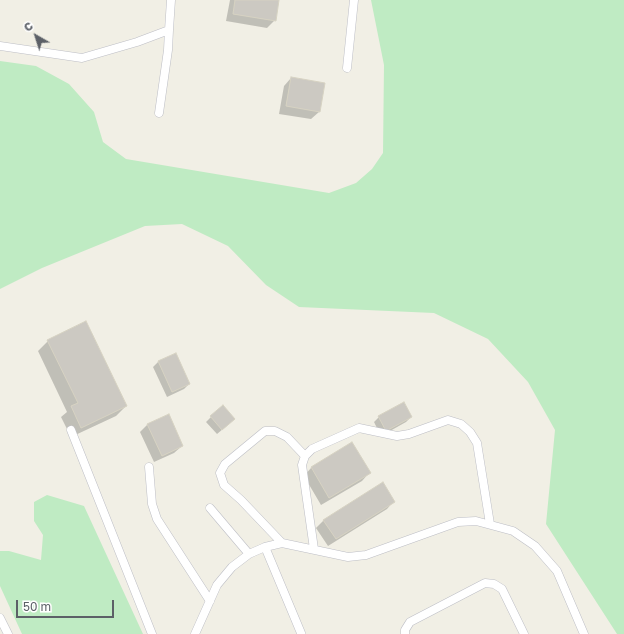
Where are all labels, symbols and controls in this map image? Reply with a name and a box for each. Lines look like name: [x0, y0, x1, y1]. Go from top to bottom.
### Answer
north arrow: [16, 16, 56, 56]
text: С: [21, 19, 35, 34]
scale bar: [18, 592, 116, 618]
text: 50 m: [23, 599, 51, 614]

